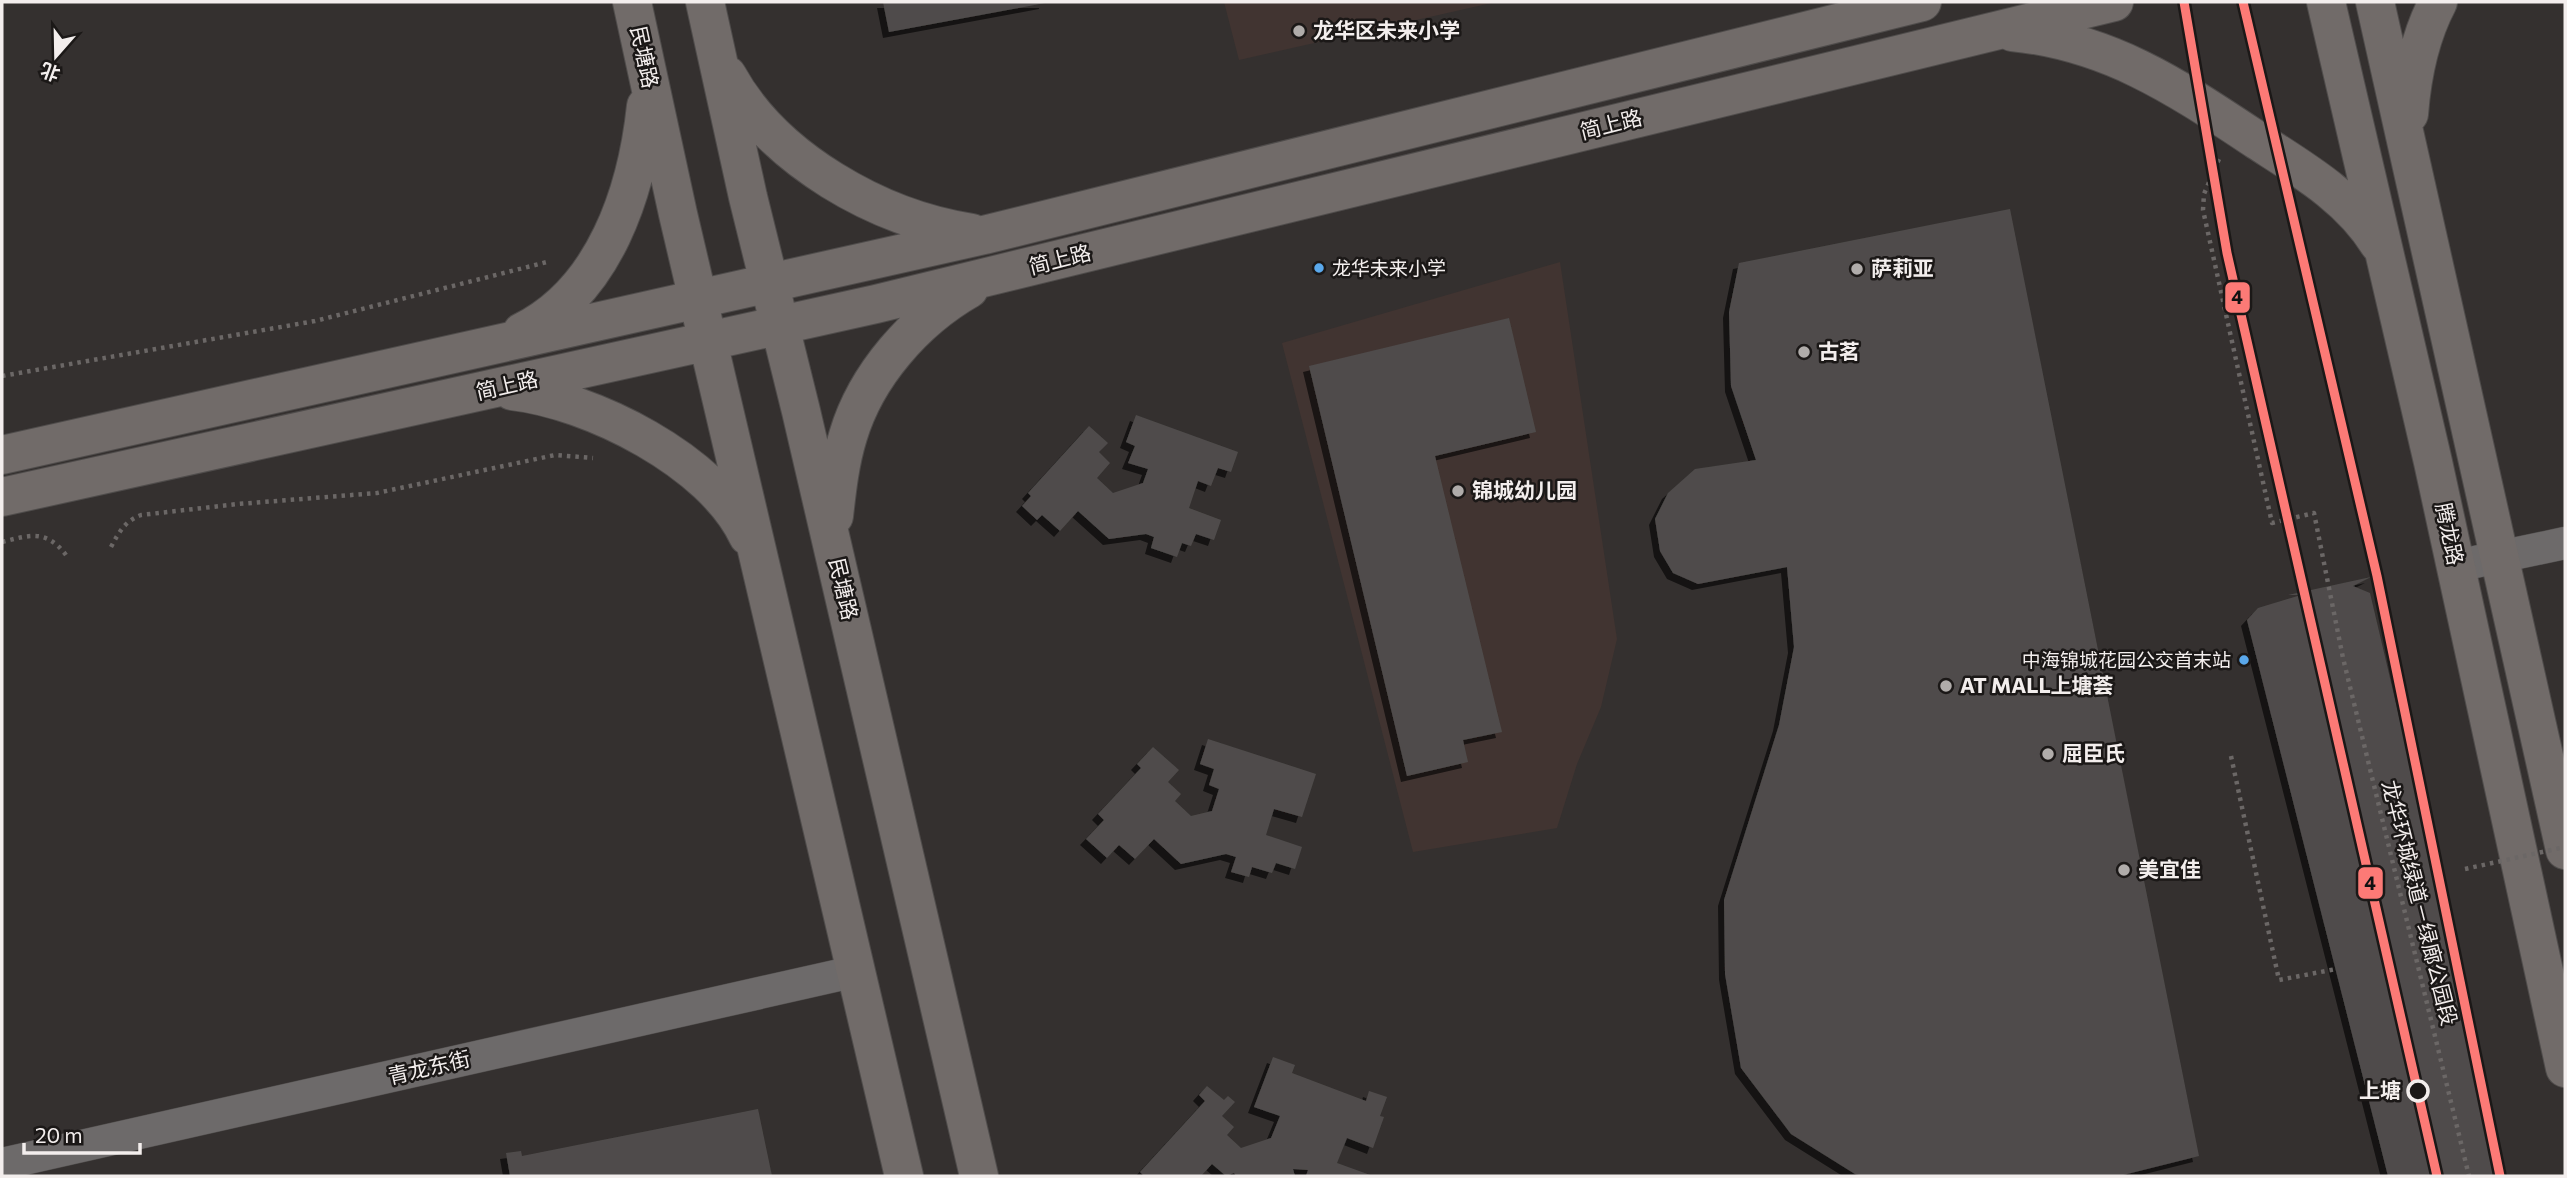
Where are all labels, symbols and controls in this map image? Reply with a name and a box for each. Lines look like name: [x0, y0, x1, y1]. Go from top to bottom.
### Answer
place label: 龙华区未来小学: [1313, 17, 1460, 42]
north arrow: [21, 21, 91, 91]
street label: 民塘路: [627, 23, 664, 90]
marker: 龙华区未来小学: [1291, 23, 1307, 39]
text: 北: [37, 58, 63, 87]
street label: 简上路: [1577, 104, 1644, 143]
street label: 简上路: [1026, 239, 1093, 278]
place label: 萨莉亚: [1871, 255, 1934, 280]
place label: 龙华未来小学: [1332, 256, 1446, 279]
marker: 龙华未来小学: [1312, 261, 1326, 275]
marker: 萨莉亚: [1849, 261, 1865, 277]
line badge: 4: [2224, 281, 2251, 314]
text: 4: [2231, 285, 2243, 308]
place label: 古茗: [1818, 338, 1860, 363]
marker: 古茗: [1796, 344, 1812, 360]
street label: 简上路: [473, 365, 540, 404]
place label: 锦城幼儿园: [1472, 477, 1577, 502]
marker: 锦城幼儿园: [1450, 483, 1466, 499]
street label: 腾龙路: [2432, 500, 2469, 567]
street label: 民塘路: [825, 555, 864, 622]
place label: 中海锦城花园公交首末站: [2022, 648, 2231, 671]
marker: 中海锦城花园公交首末站: [2237, 653, 2251, 667]
place label: AT MALL上塘荟: [1960, 672, 2114, 697]
marker: AT MALL上塘荟: [1938, 678, 1954, 694]
place label: 屈臣氏: [2062, 740, 2125, 765]
marker: 屈臣氏: [2040, 746, 2056, 762]
street label: 龙华环城绿道－绿廊公园段: [2378, 777, 2463, 1028]
place label: 美宜佳: [2138, 856, 2201, 881]
marker: 美宜佳: [2116, 862, 2132, 878]
line badge: 4: [2357, 866, 2384, 900]
text: 4: [2364, 871, 2376, 894]
street label: 青龙东街: [385, 1045, 472, 1088]
place label: 上塘: [2359, 1077, 2401, 1102]
marker: 上塘: [2407, 1080, 2429, 1102]
scale bar: [24, 1112, 140, 1156]
text: 20 m: [35, 1122, 83, 1147]

